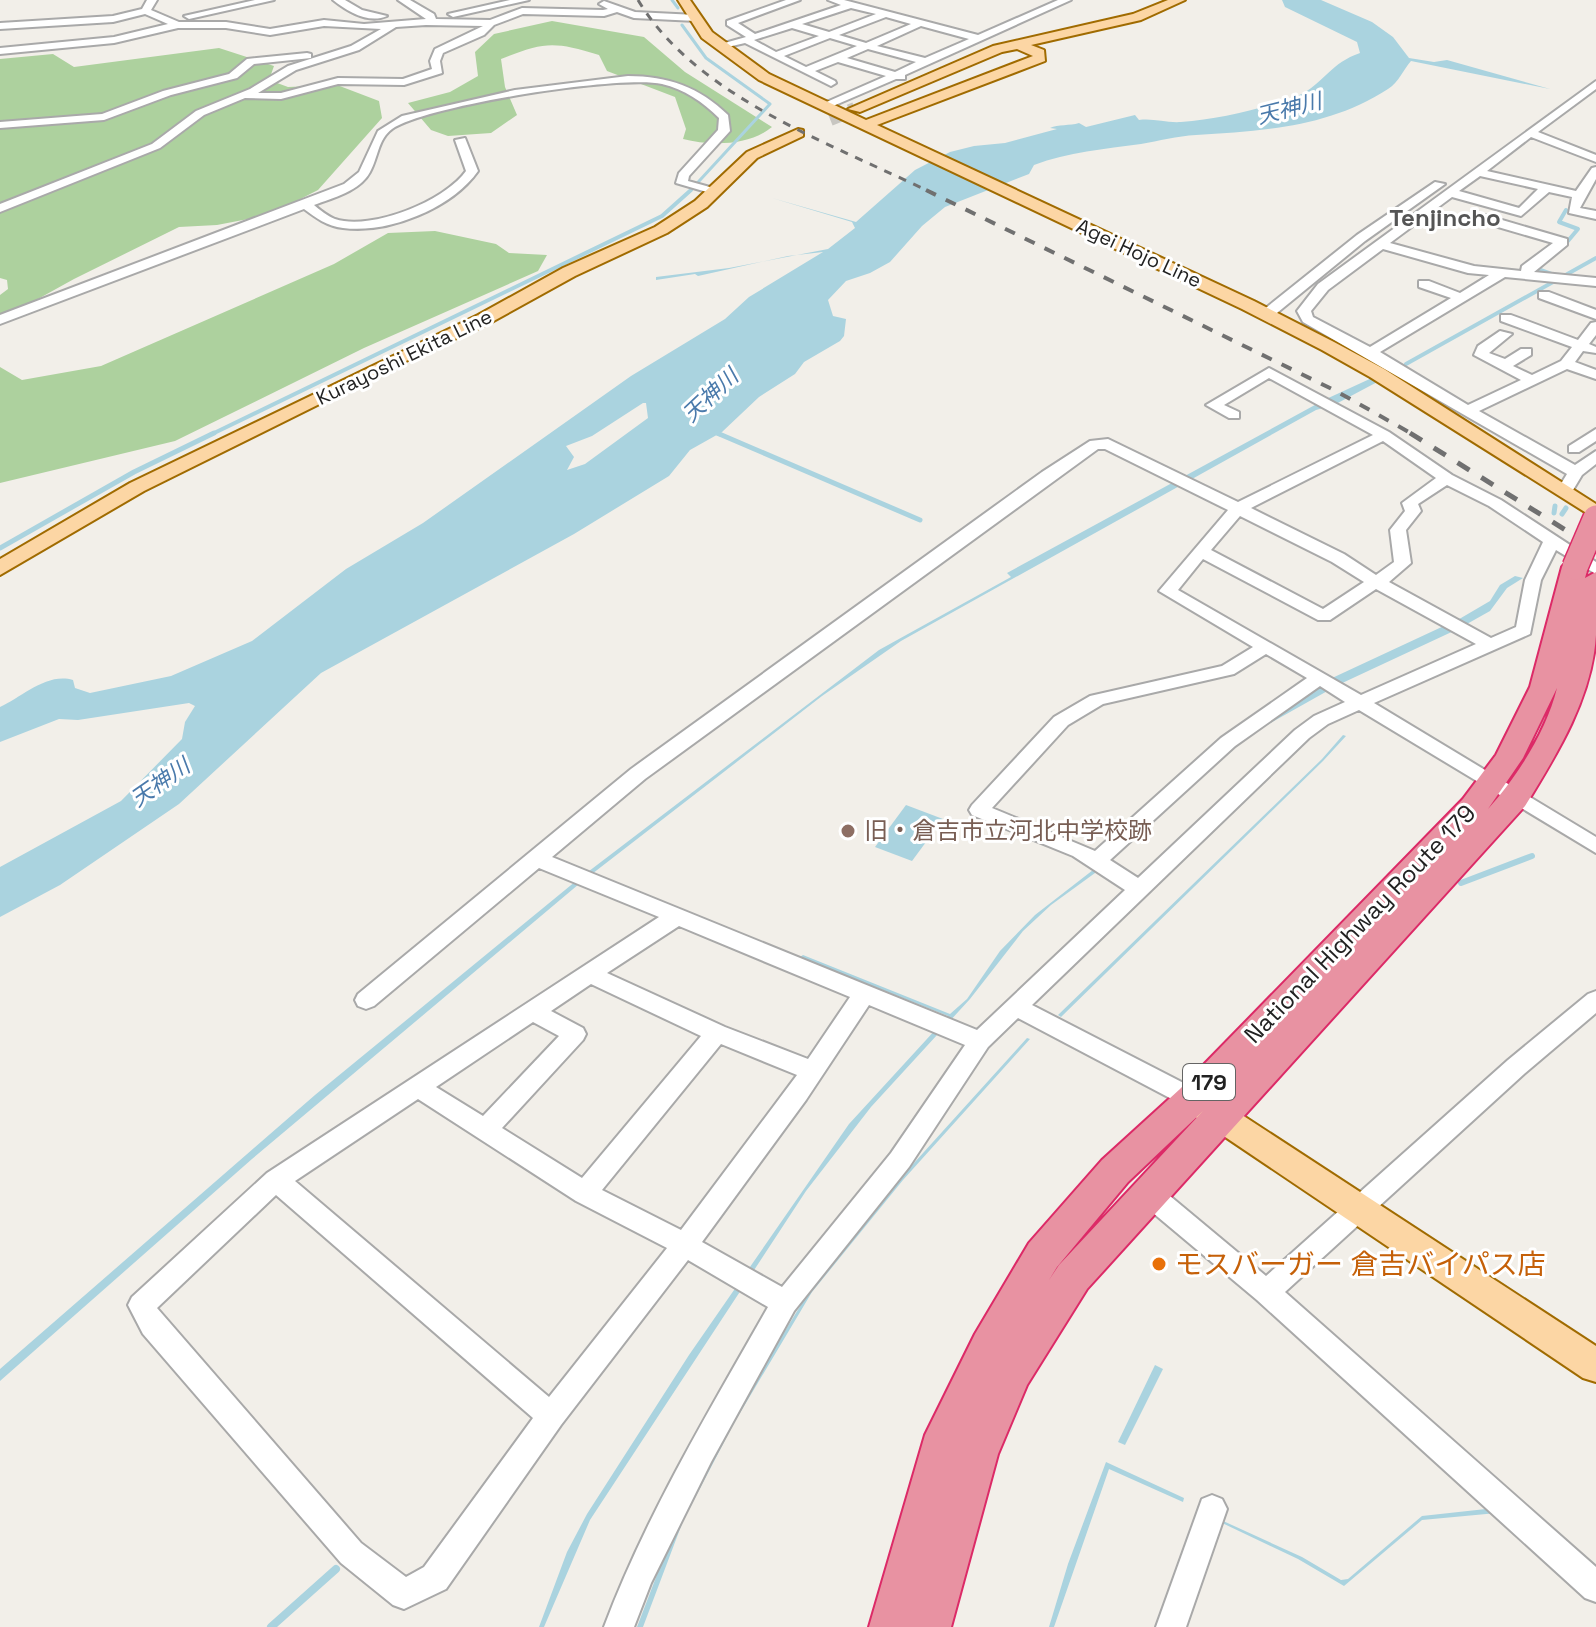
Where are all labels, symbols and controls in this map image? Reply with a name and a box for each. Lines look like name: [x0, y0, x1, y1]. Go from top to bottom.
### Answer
water label: 天神川: [1254, 86, 1326, 130]
district label: Tenjincho: [1389, 202, 1501, 233]
street label: Agei Hojo Line: [1072, 213, 1206, 293]
street label: Kurayoshi Ekita Line: [312, 303, 496, 411]
water label: 天神川: [676, 361, 745, 428]
water label: 天神川: [125, 750, 197, 812]
street label: National Highway Route 179: [1237, 798, 1482, 1050]
place label: 旧・倉吉市立河北中学校跡: [864, 815, 1152, 846]
marker: 旧・倉吉市立河北中学校跡: [839, 822, 857, 840]
road number: 179: [1183, 1064, 1235, 1100]
place label: モスバーガー 倉吉バイパス店: [1175, 1246, 1546, 1282]
marker: モスバーガー 倉吉バイパス店: [1150, 1255, 1168, 1273]

